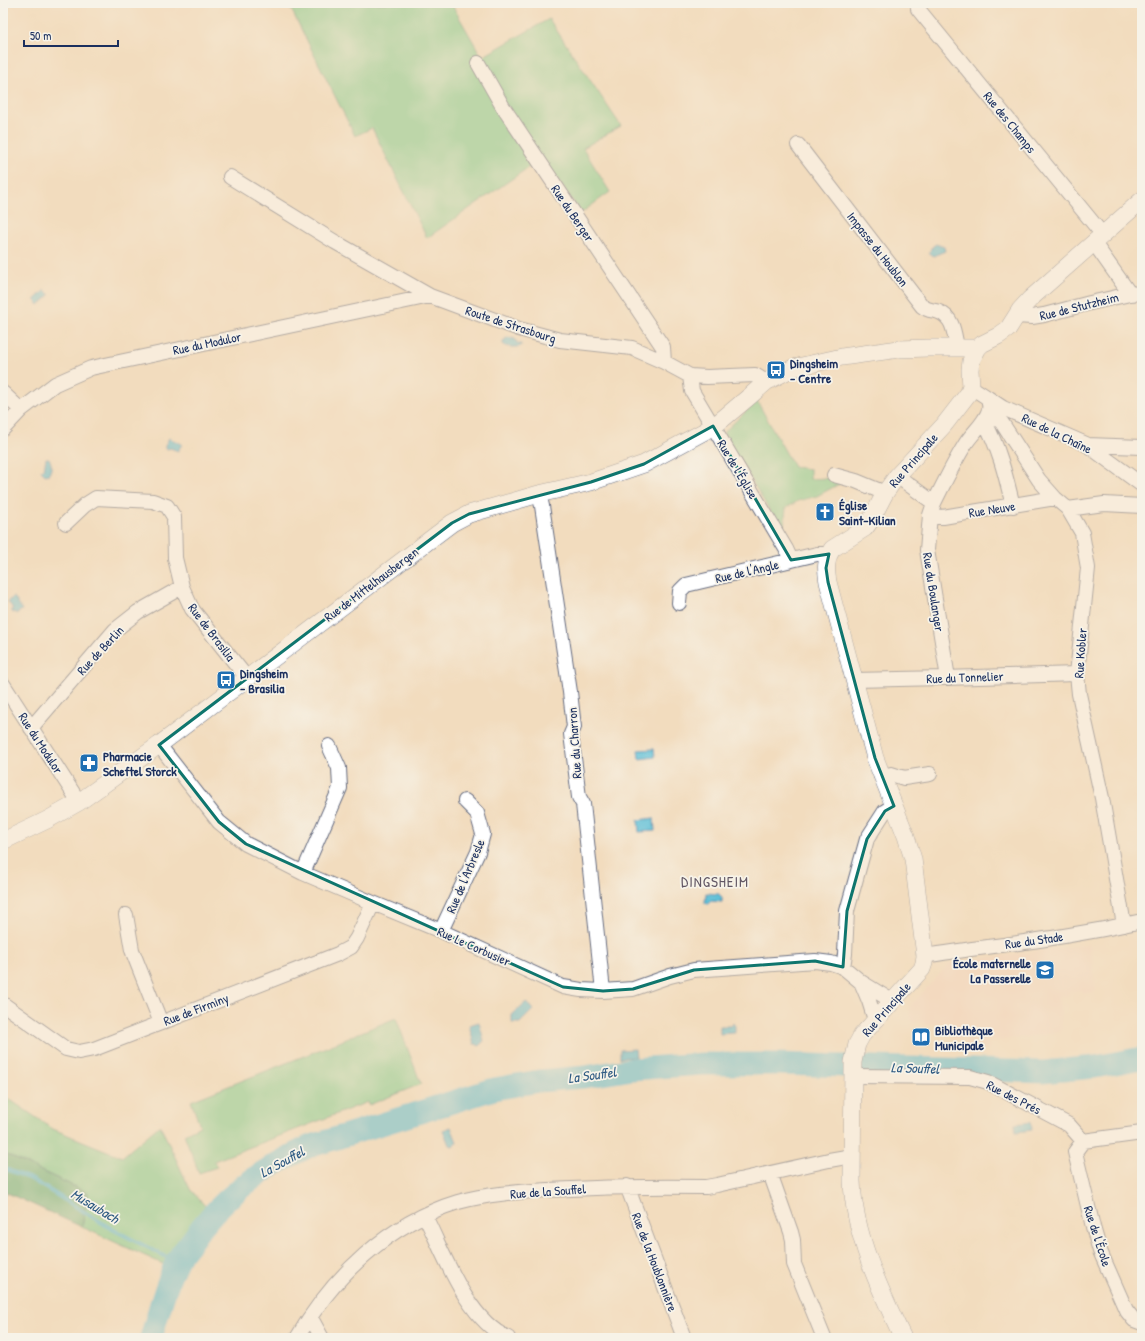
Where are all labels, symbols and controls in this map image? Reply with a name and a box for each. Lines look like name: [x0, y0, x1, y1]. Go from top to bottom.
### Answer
scale bar: [24, 22, 118, 48]
text: 50 m: [30, 27, 51, 44]
street label: Rue des Champs: [980, 87, 1040, 157]
street label: Rue du Berger: [547, 181, 599, 245]
street label: Impasse du Houblon: [843, 208, 913, 290]
street label: Rue de Stutzheim: [1038, 287, 1120, 324]
street label: Route de Strasbourg: [463, 301, 559, 347]
street label: Rue du Modulor: [171, 327, 243, 359]
place label: Dingsheim - Centre: [790, 354, 838, 387]
bus stop icon: Dingsheim - Centre: [765, 359, 787, 381]
street label: Rue de la Chaîne: [1019, 408, 1095, 458]
street label: Rue Principale: [884, 429, 942, 491]
street label: Rue de l'Église: [713, 436, 763, 502]
place label: Église Saint-Kilian: [839, 496, 896, 529]
street label: Rue Neuve: [967, 496, 1017, 522]
church icon: Église Saint-Kilian: [814, 501, 836, 523]
street label: Rue de Mittelhausbergen: [320, 542, 422, 625]
street label: Rue du Boulanger: [919, 551, 949, 633]
street label: Rue de l'Angle: [713, 555, 781, 587]
street label: Rue de Brasilia: [184, 599, 240, 665]
street label: Rue de Berlin: [72, 621, 128, 679]
street label: Rue Kobler: [1069, 627, 1091, 679]
place label: Dingsheim - Brasilia: [240, 664, 288, 697]
street label: Rue du Tonnelier: [926, 667, 1004, 687]
bus stop icon: Dingsheim - Brasilia: [215, 669, 237, 691]
street label: Rue du Charron: [563, 707, 585, 779]
street label: Rue du Modulor: [15, 709, 67, 777]
place label: Pharmacie Scheftel Storck: [103, 747, 177, 780]
pharmacy icon: Pharmacie Scheftel Storck: [78, 752, 100, 774]
street label: Rue de l'Arbresle: [441, 836, 489, 916]
district label: DINGSHEIM: [681, 871, 749, 892]
street label: Rue Le Corbusier: [435, 922, 513, 970]
street label: Rue du Stade: [1004, 927, 1064, 953]
place label: École maternelle La Passerelle: [953, 954, 1032, 987]
school or university icon: École maternelle La Passerelle: [1034, 959, 1056, 981]
street label: Rue Principale: [857, 978, 915, 1040]
street label: Rue de Firminy: [161, 988, 232, 1030]
place label: Bibliothèque Municipale: [935, 1021, 994, 1055]
library icon: Bibliothèque Municipale: [910, 1026, 932, 1048]
water label: La Souffel: [891, 1057, 941, 1078]
water label: La Souffel: [567, 1062, 618, 1087]
street label: Rue des Prés: [984, 1076, 1044, 1118]
water label: La Souffel: [256, 1141, 309, 1182]
street label: Rue de la Souffel: [510, 1179, 587, 1203]
water label: Musaubach: [68, 1184, 124, 1228]
street label: Rue de l'École: [1080, 1203, 1116, 1269]
street label: Rue de la Houblonnière: [628, 1210, 682, 1314]

